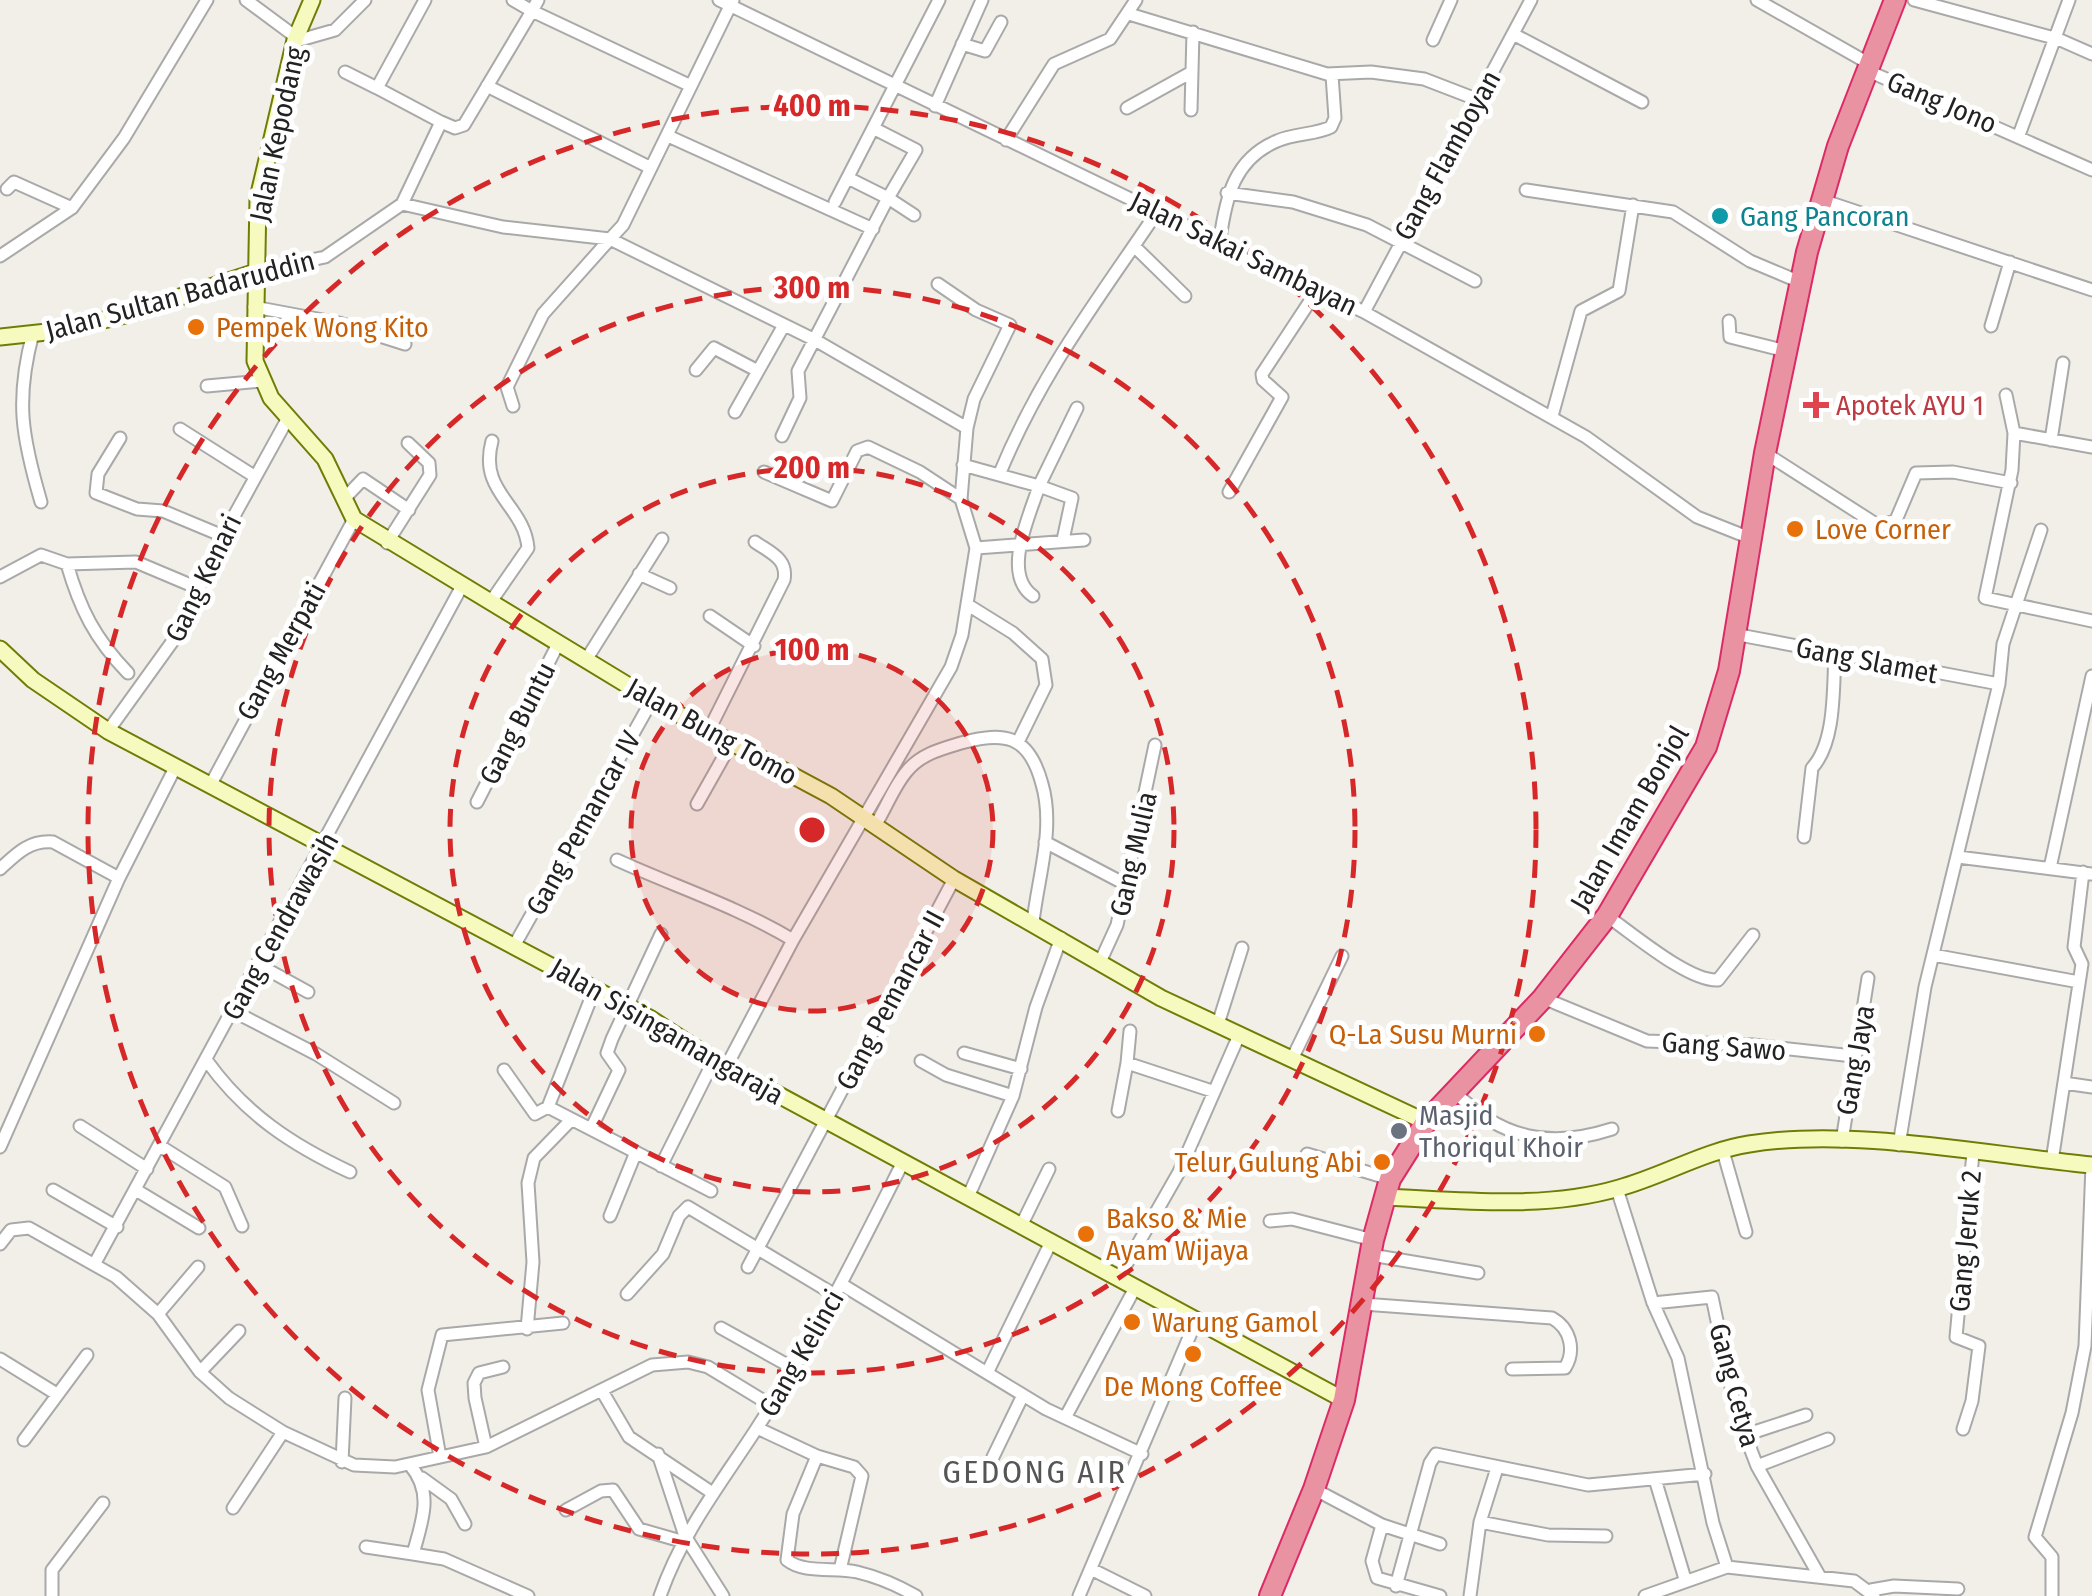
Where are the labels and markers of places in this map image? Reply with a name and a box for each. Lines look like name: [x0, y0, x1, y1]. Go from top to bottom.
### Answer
place label: Gang Pancoran: [1740, 200, 1910, 233]
marker: Gang Pancoran: [1709, 205, 1731, 227]
place label: Pempek Wong Kito: [216, 311, 429, 344]
marker: Pempek Wong Kito: [185, 316, 207, 338]
place label: Apotek AYU 1: [1836, 389, 1984, 422]
marker: Apotek AYU 1: [1805, 394, 1827, 416]
place label: Love Corner: [1815, 513, 1951, 546]
marker: Love Corner: [1784, 518, 1806, 540]
centre of rings: [794, 812, 830, 848]
place label: Q-La Susu Murni: [1329, 1018, 1517, 1051]
marker: Q-La Susu Murni: [1526, 1023, 1548, 1045]
place label: Masjid Thoriqul Khoir: [1419, 1099, 1583, 1164]
marker: Masjid Thoriqul Khoir: [1388, 1120, 1410, 1142]
place label: Telur Gulung Abi: [1174, 1146, 1362, 1179]
marker: Telur Gulung Abi: [1371, 1151, 1393, 1173]
place label: Bakso & Mie Ayam Wijaya: [1106, 1202, 1249, 1267]
marker: Bakso & Mie Ayam Wijaya: [1075, 1223, 1097, 1245]
place label: Warung Gamol: [1152, 1306, 1318, 1339]
marker: Warung Gamol: [1121, 1311, 1143, 1333]
marker: De Mong Coffee: [1182, 1343, 1204, 1365]
place label: De Mong Coffee: [1104, 1370, 1282, 1403]

